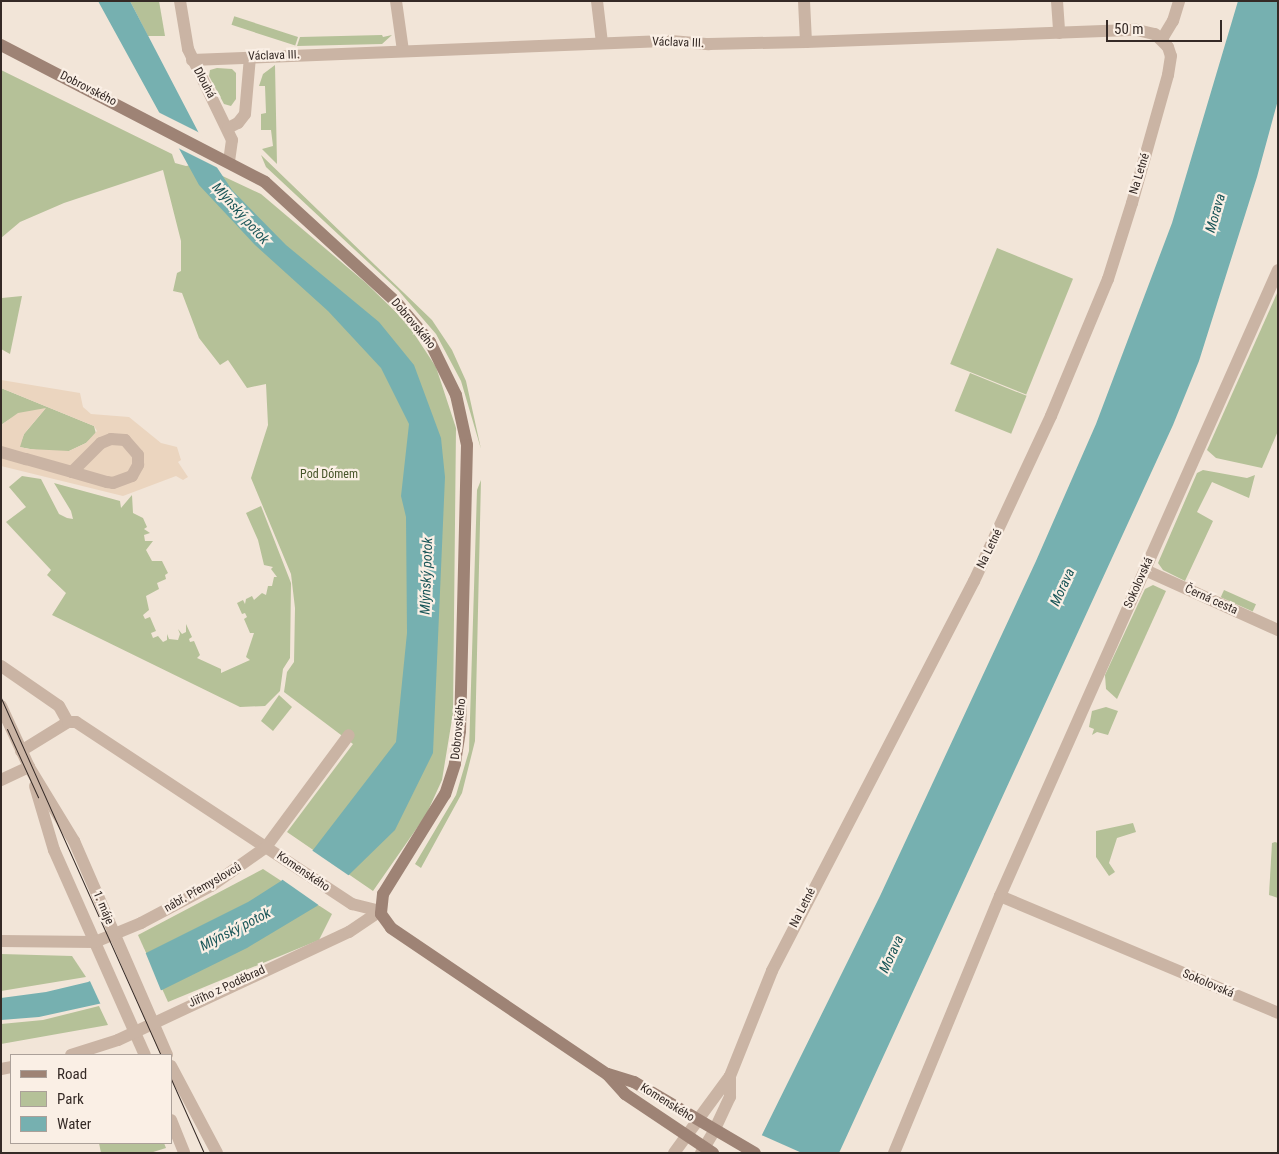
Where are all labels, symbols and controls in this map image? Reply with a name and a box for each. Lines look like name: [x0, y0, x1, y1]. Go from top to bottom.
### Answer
scale bar: [1109, 10, 1225, 42]
text: 50 m: [1114, 20, 1144, 38]
street label: Václava III.: [652, 35, 704, 51]
street label: Václava III.: [248, 48, 300, 64]
street label: Dlouhá: [190, 65, 218, 101]
street label: Dobrovského: [57, 69, 119, 109]
street label: Na Letné: [1127, 152, 1153, 196]
water label: Mlýnský potok: [209, 179, 273, 247]
water label: Morava: [1201, 192, 1229, 234]
street label: Dobrovského: [388, 296, 438, 352]
park label: Pod Dómem: [300, 468, 358, 482]
street label: Na Letné: [974, 527, 1006, 571]
water label: Mlýnský potok: [416, 537, 436, 615]
street label: Sokolovská: [1121, 555, 1157, 611]
water label: Morava: [1046, 566, 1078, 608]
street label: Černá cesta: [1182, 582, 1240, 618]
street label: Dobrovského: [449, 698, 469, 760]
street label: Komenského: [274, 849, 332, 895]
street label: nábř. Přemyslovců: [162, 860, 244, 916]
street label: Na Letné: [787, 886, 819, 930]
street label: 1. máje: [90, 889, 116, 927]
water label: Mlýnský potok: [197, 904, 273, 954]
water label: Morava: [875, 933, 907, 975]
street label: Jiřího z Poděbrad: [186, 963, 268, 1011]
street label: Sokolovská: [1180, 967, 1236, 1001]
legend: [10, 1054, 172, 1144]
text: Road: [57, 1065, 87, 1083]
street label: Komenského: [637, 1081, 697, 1125]
text: Park: [57, 1090, 84, 1108]
text: Water: [57, 1115, 91, 1133]

